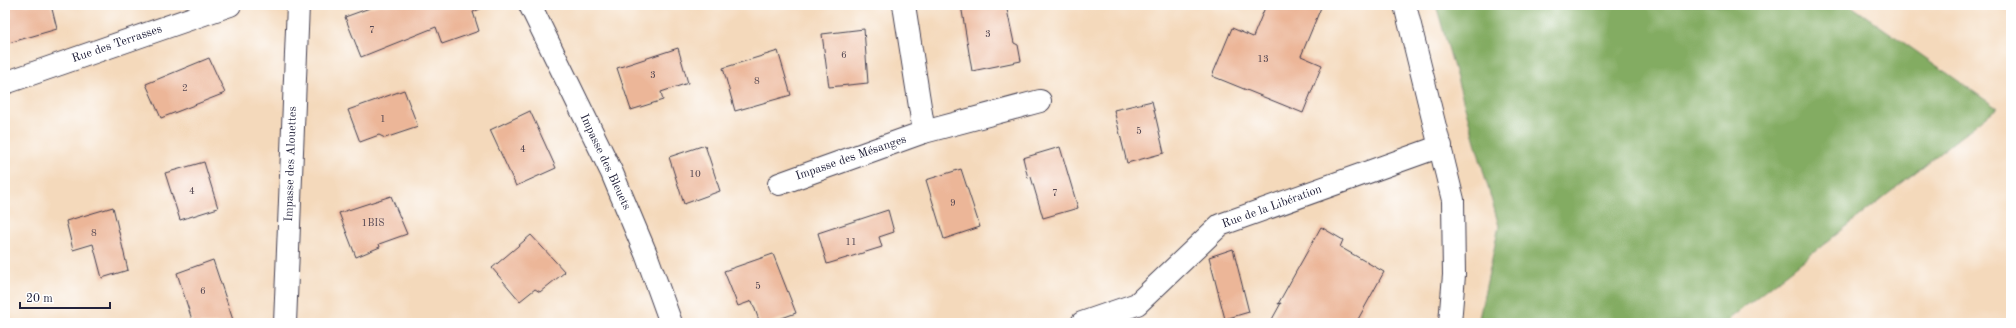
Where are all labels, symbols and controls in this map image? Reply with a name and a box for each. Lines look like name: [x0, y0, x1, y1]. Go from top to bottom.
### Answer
street label: Rue des Terrasses: [70, 23, 164, 65]
house number: 7: [369, 25, 375, 35]
house number: 3: [985, 29, 991, 39]
house number: 6: [841, 50, 847, 60]
house number: 13: [1257, 54, 1269, 64]
house number: 3: [650, 70, 656, 80]
house number: 8: [754, 76, 760, 86]
house number: 2: [182, 83, 188, 93]
street label: Impasse des Alouettes: [283, 106, 299, 222]
street label: Impasse des Bleuets: [577, 112, 633, 212]
house number: 1: [380, 114, 386, 124]
house number: 5: [1136, 126, 1142, 136]
street label: Impasse des Mésanges: [794, 133, 908, 183]
house number: 4: [520, 144, 526, 154]
house number: 10: [689, 169, 701, 179]
street label: Rue de la Libération: [1221, 183, 1324, 231]
house number: 4: [189, 186, 195, 196]
house number: 7: [1052, 188, 1058, 198]
house number: 9: [950, 198, 956, 208]
house number: 1BIS: [362, 218, 384, 228]
house number: 8: [91, 228, 97, 238]
house number: 11: [845, 237, 857, 247]
house number: 5: [755, 281, 761, 291]
scale bar: [20, 284, 110, 310]
house number: 6: [200, 286, 206, 296]
text: 20 m: [26, 293, 53, 305]

